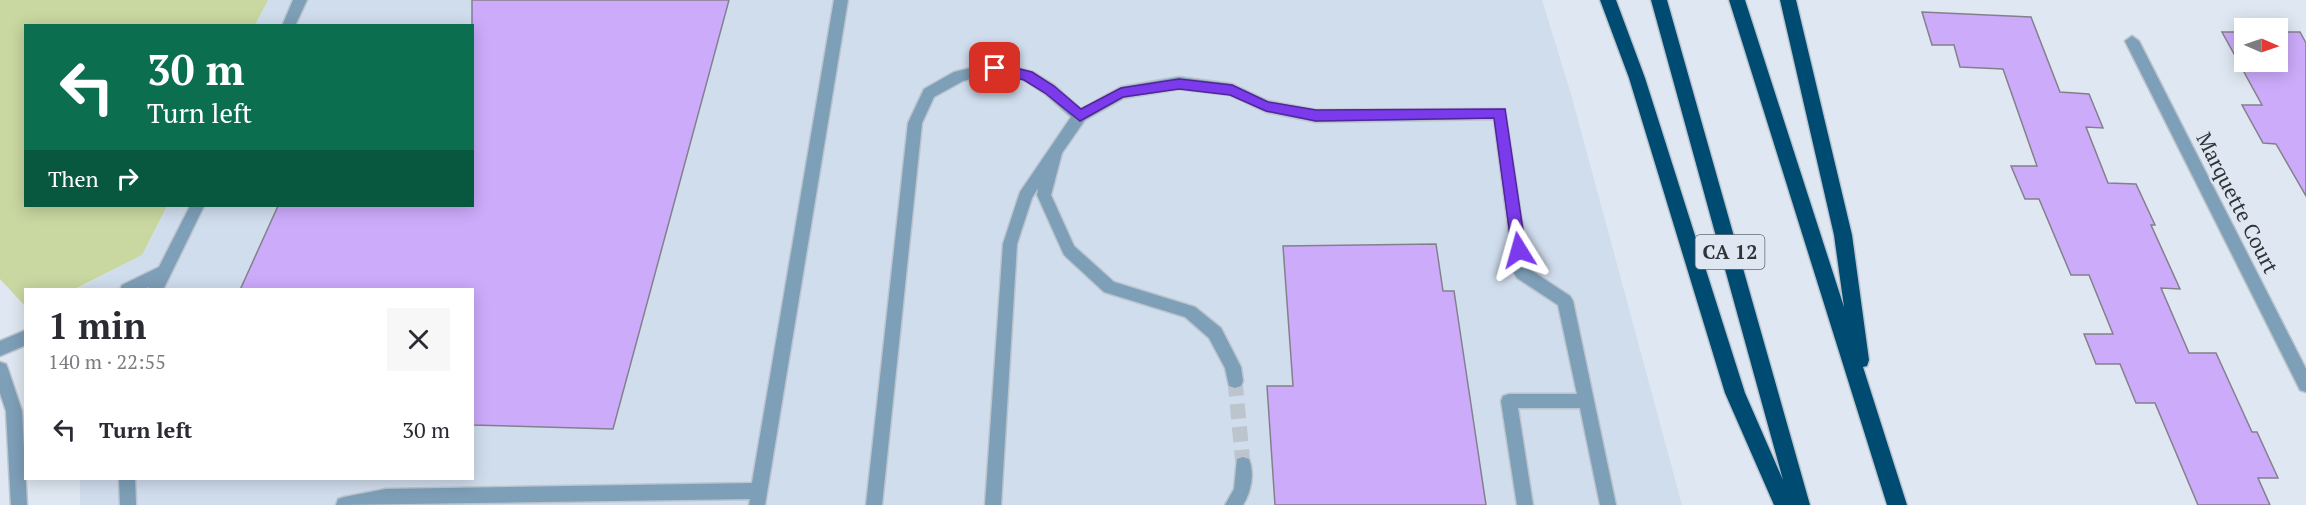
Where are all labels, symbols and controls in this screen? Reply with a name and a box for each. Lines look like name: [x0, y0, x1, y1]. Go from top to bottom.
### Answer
north arrow: [2234, 18, 2288, 72]
map controls: [2234, 18, 2288, 72]
text: 30 m: [147, 41, 245, 97]
pin: [969, 42, 1020, 93]
icon: left: [48, 48, 126, 126]
icon: arrive: [978, 51, 1011, 84]
text: Turn left: [147, 95, 252, 131]
street label: Marquette Court: [2190, 127, 2286, 278]
icon: right: [111, 162, 144, 195]
text: Then: [48, 164, 99, 193]
position arrow: [1487, 218, 1551, 282]
road number: CA 12: [1696, 235, 1764, 269]
text: 1 min: [48, 302, 146, 349]
button: close: [387, 308, 450, 371]
text: 140 m · 22:55: [48, 348, 166, 375]
icon: left: [48, 413, 81, 446]
text: Turn left: [99, 415, 192, 444]
text: 30 m: [402, 415, 450, 444]

